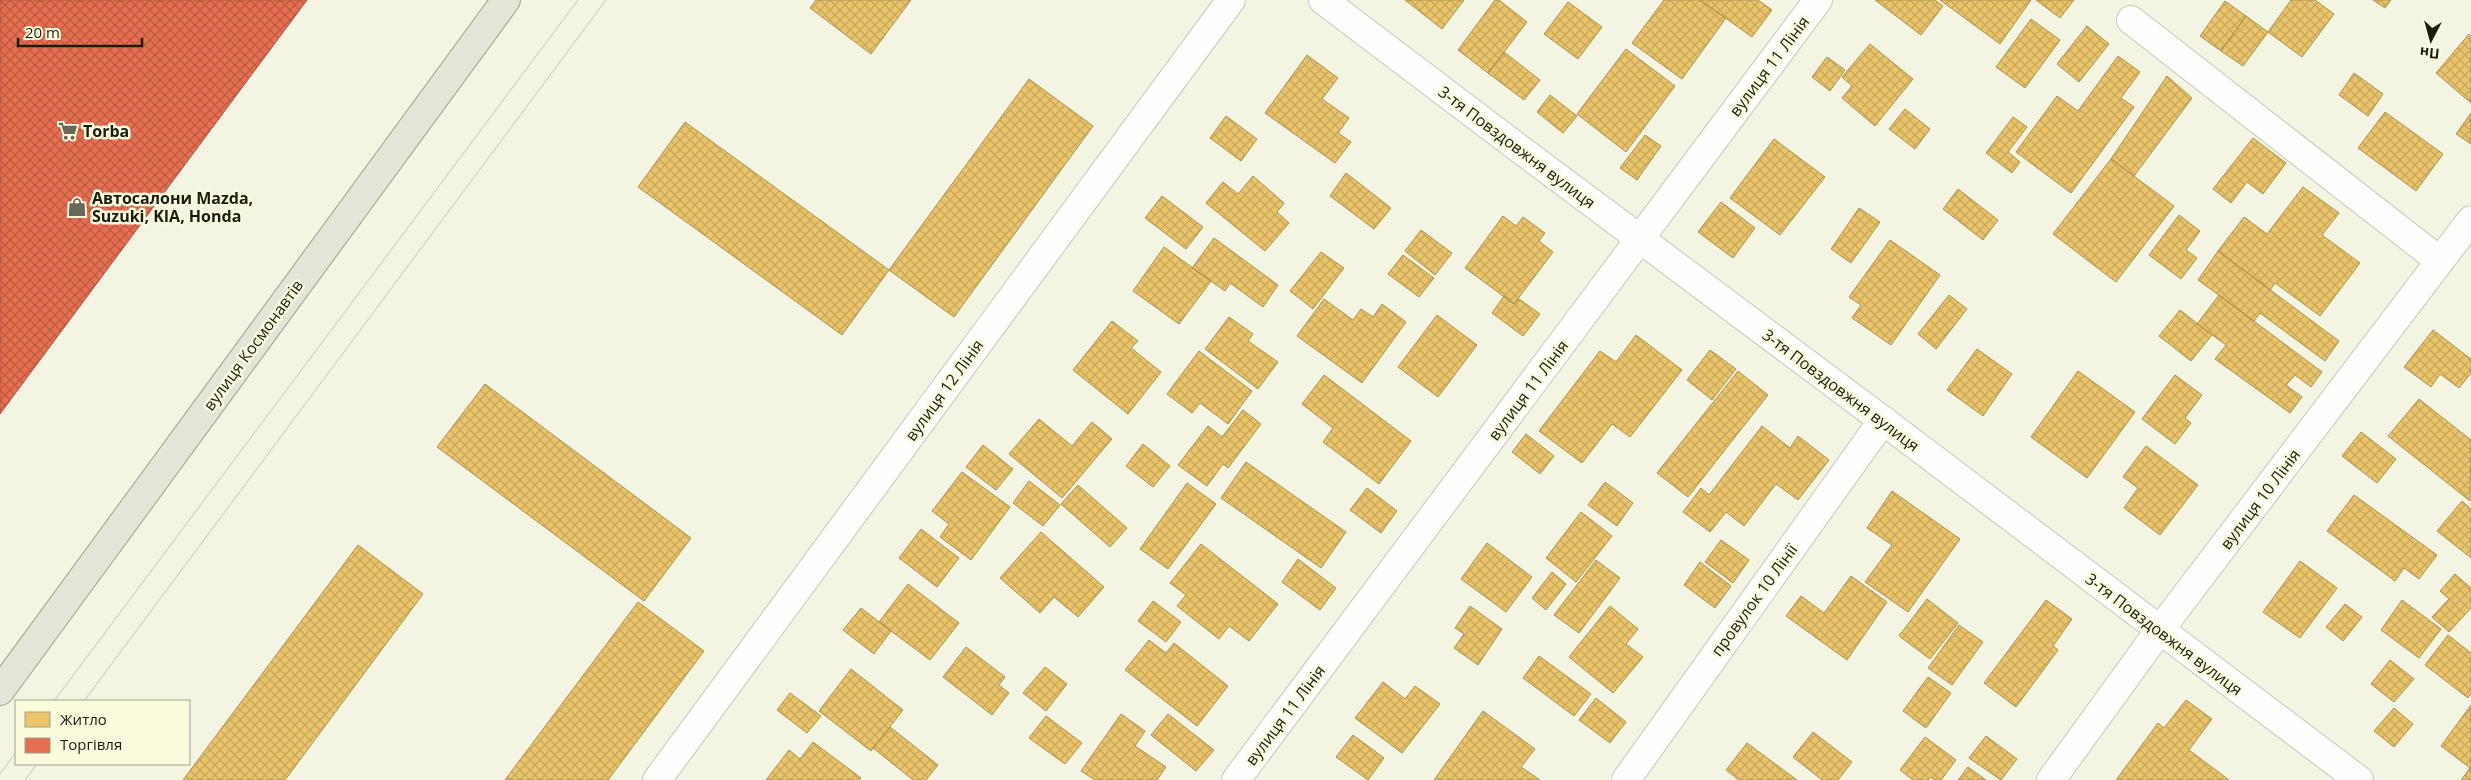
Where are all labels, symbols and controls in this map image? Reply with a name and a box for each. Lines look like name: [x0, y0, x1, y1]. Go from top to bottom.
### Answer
street label: вулиця 11 Лінія: [1724, 11, 1814, 121]
scale bar: [18, 15, 141, 47]
north arrow: [2406, 15, 2456, 65]
text: 20 m: [25, 22, 60, 42]
text: Пн: [2419, 43, 2440, 64]
street label: 3-тя Повздовжня вулиця: [1434, 81, 1600, 213]
supermarket icon: Torba: [57, 120, 79, 142]
place label: Torba: [83, 120, 129, 142]
place label: Автосалони Mazda, Suzuki, KIA, Honda: [92, 187, 253, 227]
shop icon: Автосалони Mazda, Suzuki, KIA, Honda: [66, 196, 88, 218]
street label: вулиця Космонавтів: [198, 275, 308, 415]
street label: 3-тя Повздовжня вулиця: [1758, 324, 1924, 456]
street label: вулиця 12 Лінія: [900, 335, 988, 445]
street label: вулиця 11 Лінія: [1483, 335, 1573, 445]
street label: вулиця 10 Лінія: [2215, 444, 2305, 554]
street label: провулок 10 Лінії: [1706, 539, 1803, 661]
street label: 3-тя Повздовжня вулиця: [2081, 568, 2247, 700]
street label: вулиця 11 Лінія: [1240, 660, 1330, 770]
legend: [15, 700, 190, 765]
text: Житло: [60, 709, 107, 729]
text: Торгівля: [60, 734, 122, 754]

